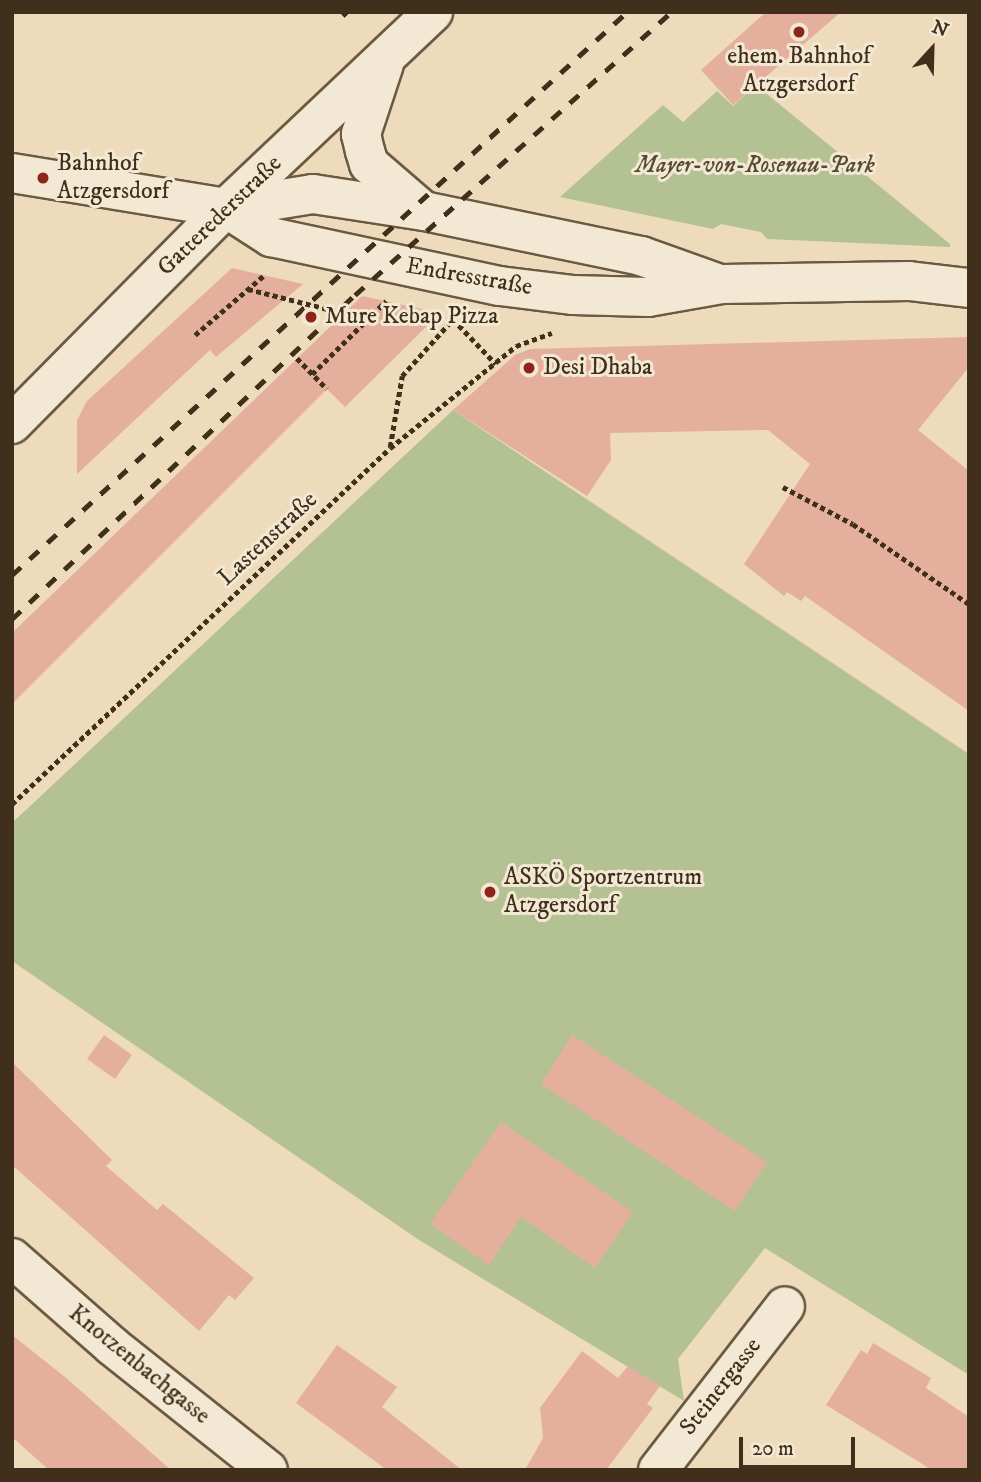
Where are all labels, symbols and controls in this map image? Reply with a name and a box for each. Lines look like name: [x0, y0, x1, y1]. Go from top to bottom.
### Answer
north arrow: [897, 14, 967, 84]
text: N: [929, 15, 952, 43]
marker: ehem. Bahnhof Atzgersdorf: [791, 24, 807, 40]
place label: ehem. Bahnhof Atzgersdorf: [727, 43, 871, 99]
place label: Bahnhof Atzgersdorf: [57, 150, 169, 206]
street label: Gatterederstraße: [152, 150, 288, 282]
park label: Mayer-von-Rosenau-Park: [635, 152, 875, 180]
marker: Bahnhof Atzgersdorf: [35, 170, 51, 186]
street label: Endresstraße: [404, 252, 534, 302]
place label: Mure Kebap Pizza: [325, 303, 498, 331]
marker: Mure Kebap Pizza: [303, 309, 319, 325]
place label: Desi Dhaba: [543, 354, 652, 382]
marker: Desi Dhaba: [521, 360, 537, 376]
street label: Lastenstraße: [212, 486, 324, 592]
place label: ASKÖ Sportzentrum Atzgersdorf: [504, 864, 702, 920]
marker: ASKÖ Sportzentrum Atzgersdorf: [482, 884, 498, 900]
street label: Knotzenbachgasse: [62, 1299, 216, 1431]
street label: Steinergasse: [674, 1333, 768, 1441]
scale bar: [743, 1422, 858, 1466]
text: 20 m: [752, 1436, 794, 1462]

